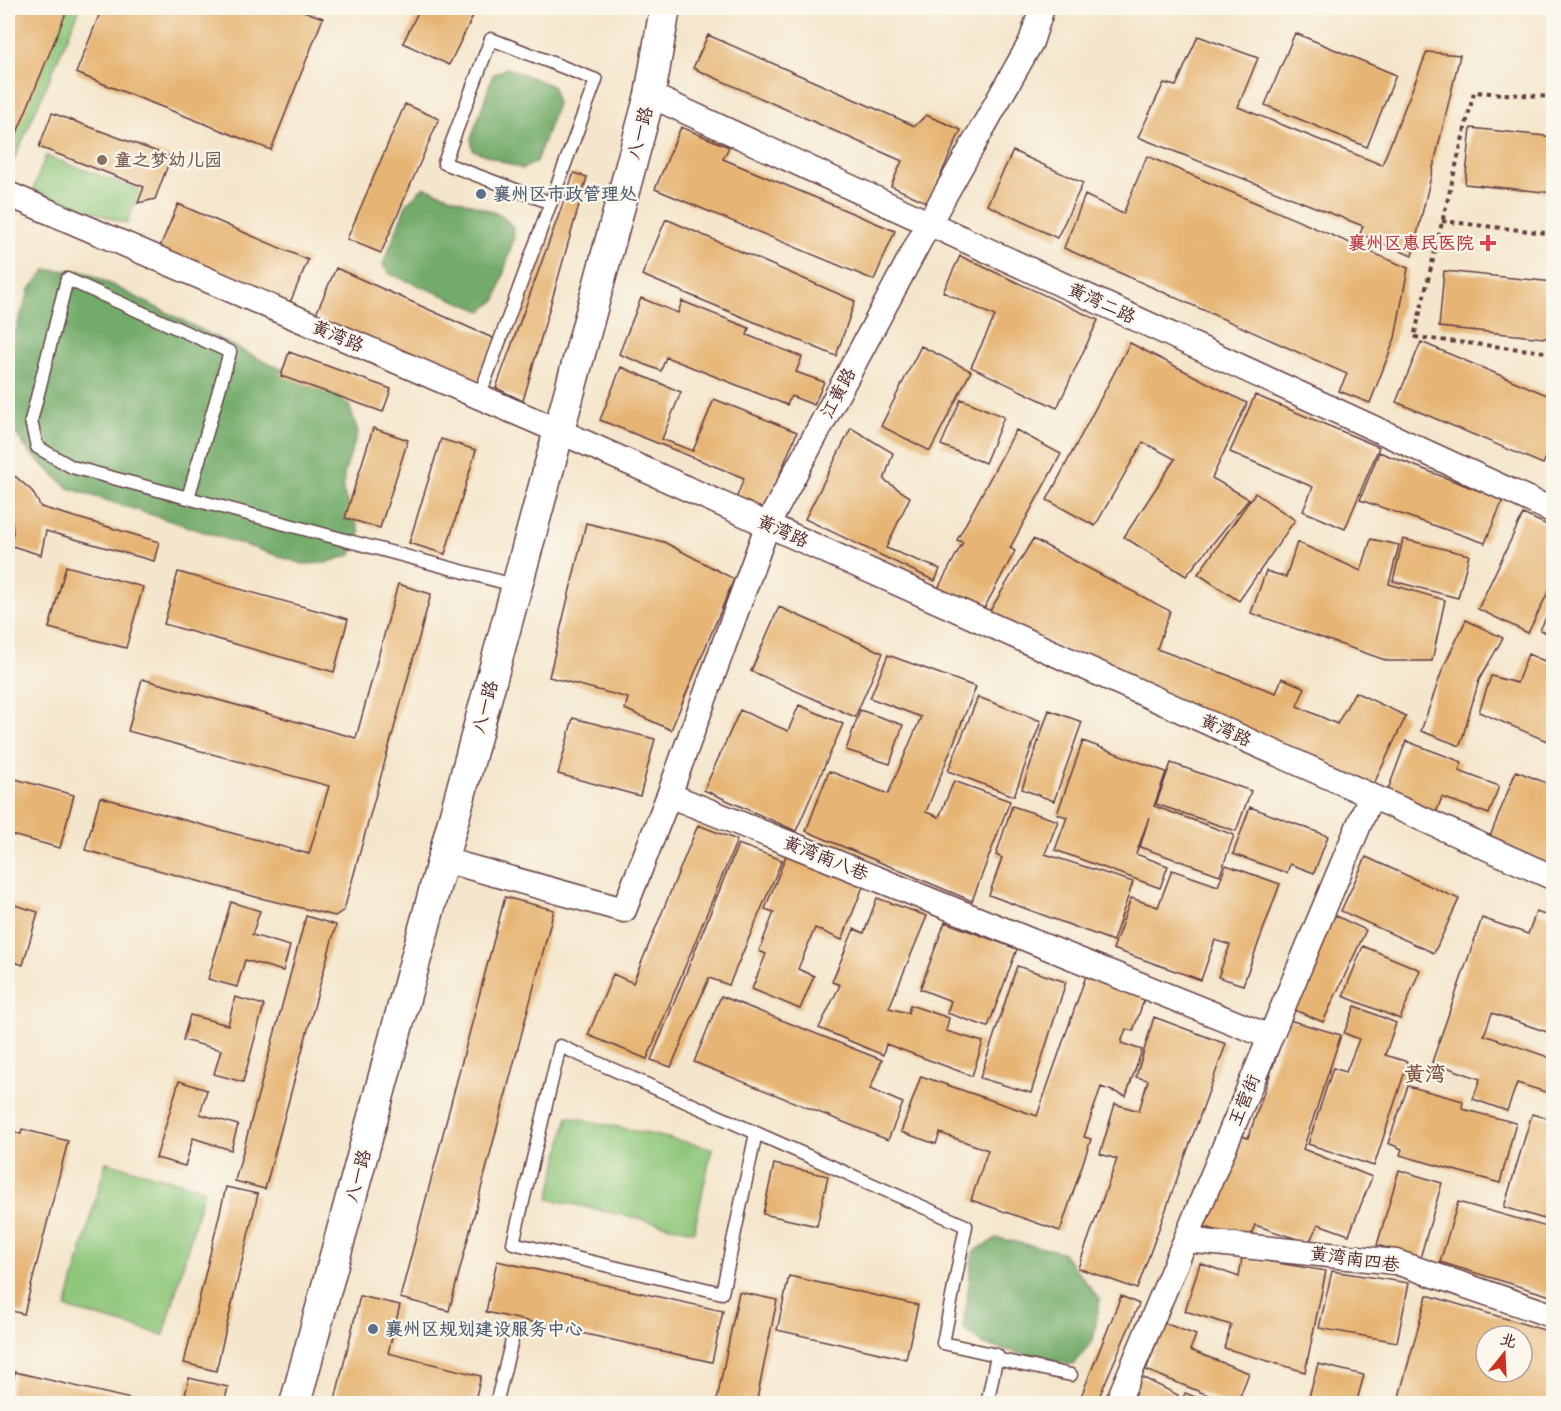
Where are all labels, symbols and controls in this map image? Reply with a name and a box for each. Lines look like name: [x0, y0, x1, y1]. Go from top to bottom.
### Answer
street label: 八一路: [622, 104, 660, 162]
place label: 童之梦幼儿园: [114, 149, 222, 173]
marker: 童之梦幼儿园: [95, 153, 109, 167]
place label: 襄州区市政管理处: [493, 183, 637, 207]
marker: 襄州区市政管理处: [474, 187, 488, 201]
place label: 襄州区惠民医院: [1348, 232, 1474, 256]
marker: 襄州区惠民医院: [1479, 234, 1497, 252]
street label: 黄湾二路: [1064, 278, 1139, 330]
street label: 黄湾路: [308, 315, 367, 359]
street label: 江黄路: [816, 364, 862, 423]
street label: 黄湾路: [753, 510, 812, 554]
street label: 八一路: [467, 678, 505, 736]
street label: 黄湾路: [1196, 709, 1255, 753]
street label: 黄湾南八巷: [779, 831, 872, 887]
district label: 黄湾: [1404, 1061, 1446, 1089]
street label: 王营街: [1223, 1071, 1267, 1130]
street label: 八一路: [340, 1147, 378, 1205]
street label: 黄湾南四巷: [1309, 1242, 1401, 1278]
place label: 襄州区规划建设服务中心: [385, 1318, 583, 1342]
marker: 襄州区规划建设服务中心: [366, 1322, 380, 1336]
north arrow: [1474, 1324, 1534, 1384]
text: 北: [1497, 1329, 1519, 1354]

